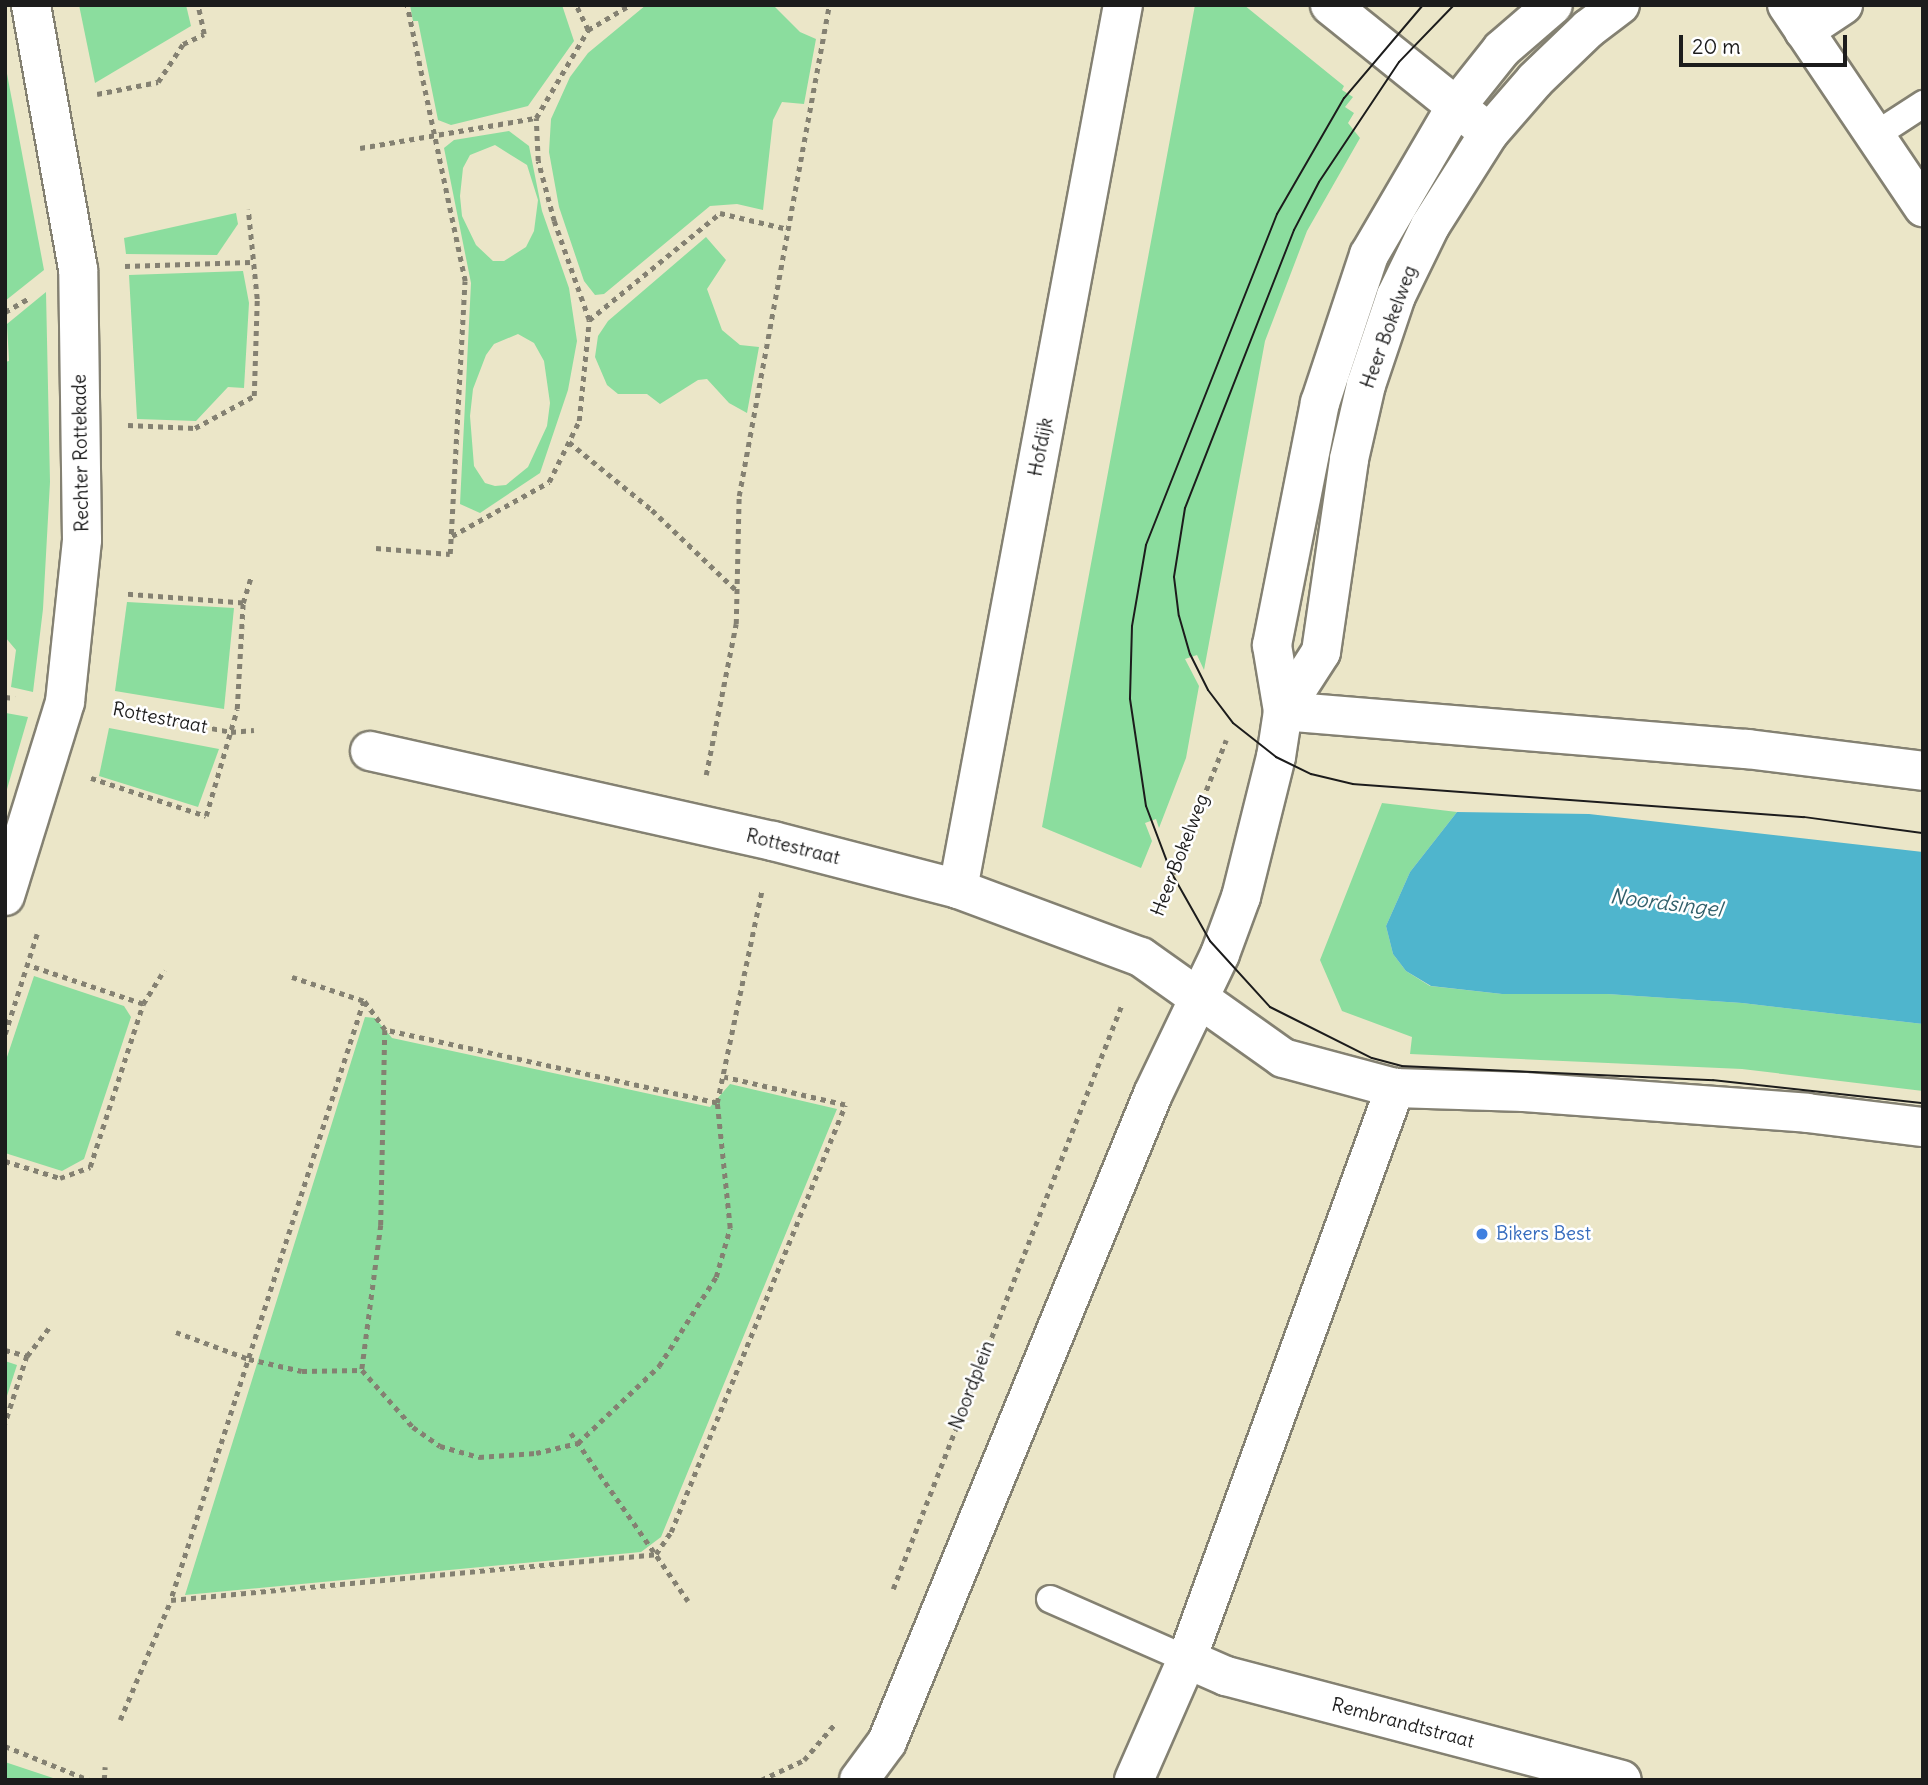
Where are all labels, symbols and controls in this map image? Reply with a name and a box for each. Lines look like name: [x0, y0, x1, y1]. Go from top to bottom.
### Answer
scale bar: [1683, 21, 1851, 65]
text: 20 m: [1692, 33, 1741, 60]
street label: Heer Bokelweg: [1356, 262, 1422, 392]
street label: Rechter Rottekade: [68, 374, 94, 532]
street label: Hofdijk: [1024, 416, 1058, 478]
street label: Rottestraat: [111, 698, 209, 738]
street label: Heer Bokelweg: [1146, 791, 1214, 919]
street label: Rottestraat: [744, 824, 842, 870]
water label: Noordsingel: [1608, 884, 1724, 922]
place label: Bikers Best: [1496, 1223, 1591, 1245]
marker: Bikers Best: [1474, 1226, 1490, 1242]
street label: Noordplein: [945, 1337, 999, 1433]
street label: Rembrandtstraat: [1329, 1693, 1477, 1753]

